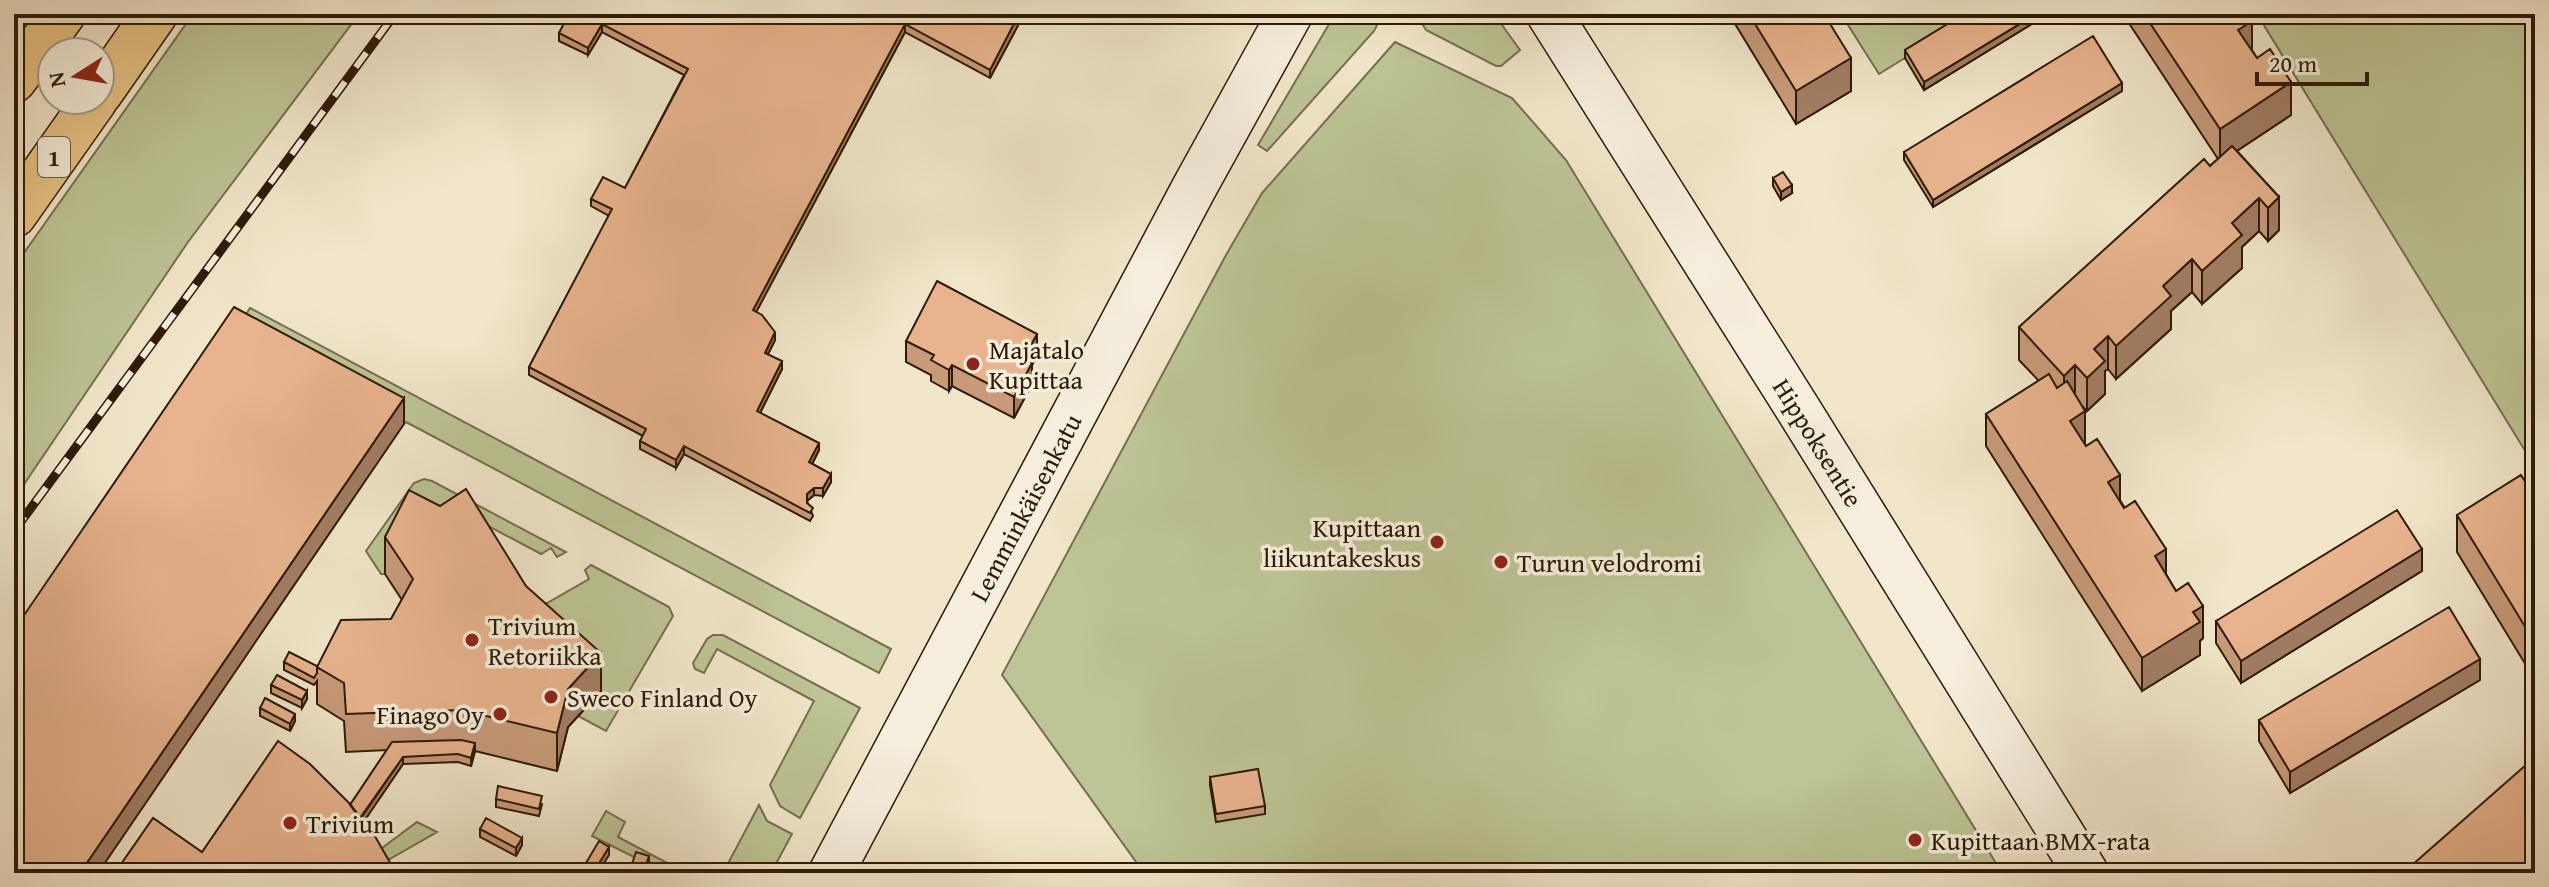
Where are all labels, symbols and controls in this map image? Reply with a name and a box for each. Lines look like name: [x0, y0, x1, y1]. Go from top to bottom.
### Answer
north arrow: [36, 36, 116, 116]
scale bar: [2257, 36, 2367, 86]
text: 20 m: [2269, 46, 2317, 81]
text: N: [39, 69, 73, 90]
road number: 1: [38, 137, 70, 177]
place label: Majatalo Kupittaa: [989, 330, 1084, 399]
marker: Majatalo Kupittaa: [964, 355, 982, 373]
street label: Hippoksentie: [1764, 370, 1873, 514]
street label: Lemminkäisenkatu: [959, 406, 1091, 608]
place label: Kupittaan liikuntakeskus: [1263, 508, 1421, 577]
marker: Kupittaan liikuntakeskus: [1428, 533, 1446, 551]
place label: Turun velodromi: [1517, 543, 1702, 582]
marker: Turun velodromi: [1492, 553, 1510, 571]
place label: Trivium Retoriikka: [488, 606, 602, 675]
marker: Trivium Retoriikka: [463, 631, 481, 649]
place label: Sweco Finland Oy: [567, 678, 758, 717]
marker: Sweco Finland Oy: [542, 688, 560, 706]
place label: Finago Oy: [376, 695, 484, 734]
marker: Finago Oy: [491, 705, 509, 723]
place label: Trivium: [306, 804, 394, 843]
marker: Trivium: [281, 814, 299, 832]
place label: Kupittaan BMX-rata: [1931, 821, 2151, 860]
marker: Kupittaan BMX-rata: [1906, 831, 1924, 849]

